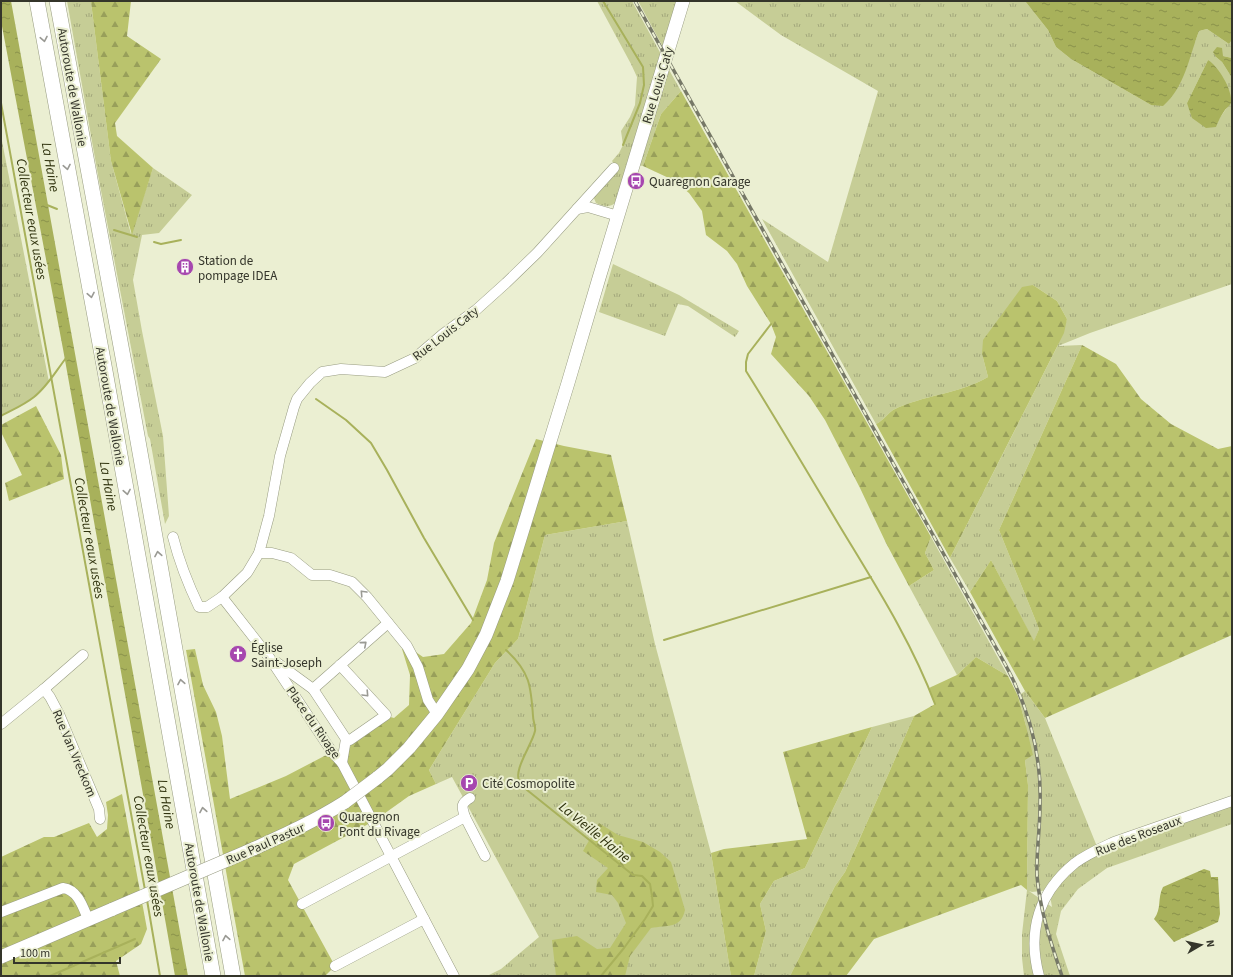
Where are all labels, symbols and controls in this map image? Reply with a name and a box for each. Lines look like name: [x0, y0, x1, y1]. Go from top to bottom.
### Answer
street label: Autoroute de Wallonie: [53, 26, 91, 148]
one-way arrow: [39, 36, 47, 42]
street label: Rue Louis Caty: [638, 45, 678, 126]
water label: La Haine: [36, 141, 64, 194]
water label: Collecteur eaux usées: [10, 157, 52, 282]
one-way arrow: [63, 164, 71, 170]
bus stop icon: Quaregnon Garage: [626, 171, 646, 191]
place label: Quaregnon Garage: [649, 173, 751, 191]
place label: Station de pompage IDEA: [198, 252, 278, 285]
building icon: Station de pompage IDEA: [175, 257, 195, 277]
one-way arrow: [86, 292, 95, 298]
street label: Rue Louis Caty: [409, 302, 482, 365]
street label: Autoroute de Wallonie: [91, 345, 129, 467]
water label: La Haine: [94, 460, 122, 513]
water label: Collecteur eaux usées: [68, 476, 110, 601]
one-way arrow: [122, 489, 131, 495]
one-way arrow: [154, 551, 163, 557]
one-way arrow: [361, 591, 368, 598]
place label: Église Saint-Joseph: [251, 639, 322, 672]
one-way arrow: [359, 642, 366, 649]
church icon: Église Saint-Joseph: [228, 644, 248, 664]
one-way arrow: [177, 679, 186, 685]
street label: Place du Rivage: [282, 683, 345, 762]
one-way arrow: [361, 689, 368, 696]
street label: Rue Van Vreckom: [48, 707, 101, 800]
parking icon: Cité Cosmopolite: [459, 773, 479, 793]
place label: Cité Cosmopolite: [482, 775, 575, 793]
water label: La Haine: [152, 778, 180, 831]
water label: Collecteur eaux usées: [127, 794, 169, 919]
water label: La Vieille Haine: [554, 798, 635, 868]
one-way arrow: [200, 806, 208, 813]
place label: Quaregnon Pont du Rivage: [339, 808, 420, 841]
street label: Rue des Roseaux: [1093, 811, 1184, 861]
bus stop icon: Quaregnon Pont du Rivage: [316, 813, 336, 833]
street label: Rue Paul Pastur: [223, 818, 308, 869]
street label: Autoroute de Wallonie: [180, 841, 218, 963]
north arrow: [1181, 925, 1221, 965]
one-way arrow: [222, 934, 231, 941]
scale bar: [14, 939, 120, 965]
text: N: [1202, 939, 1218, 948]
text: 100 m: [20, 945, 50, 962]

